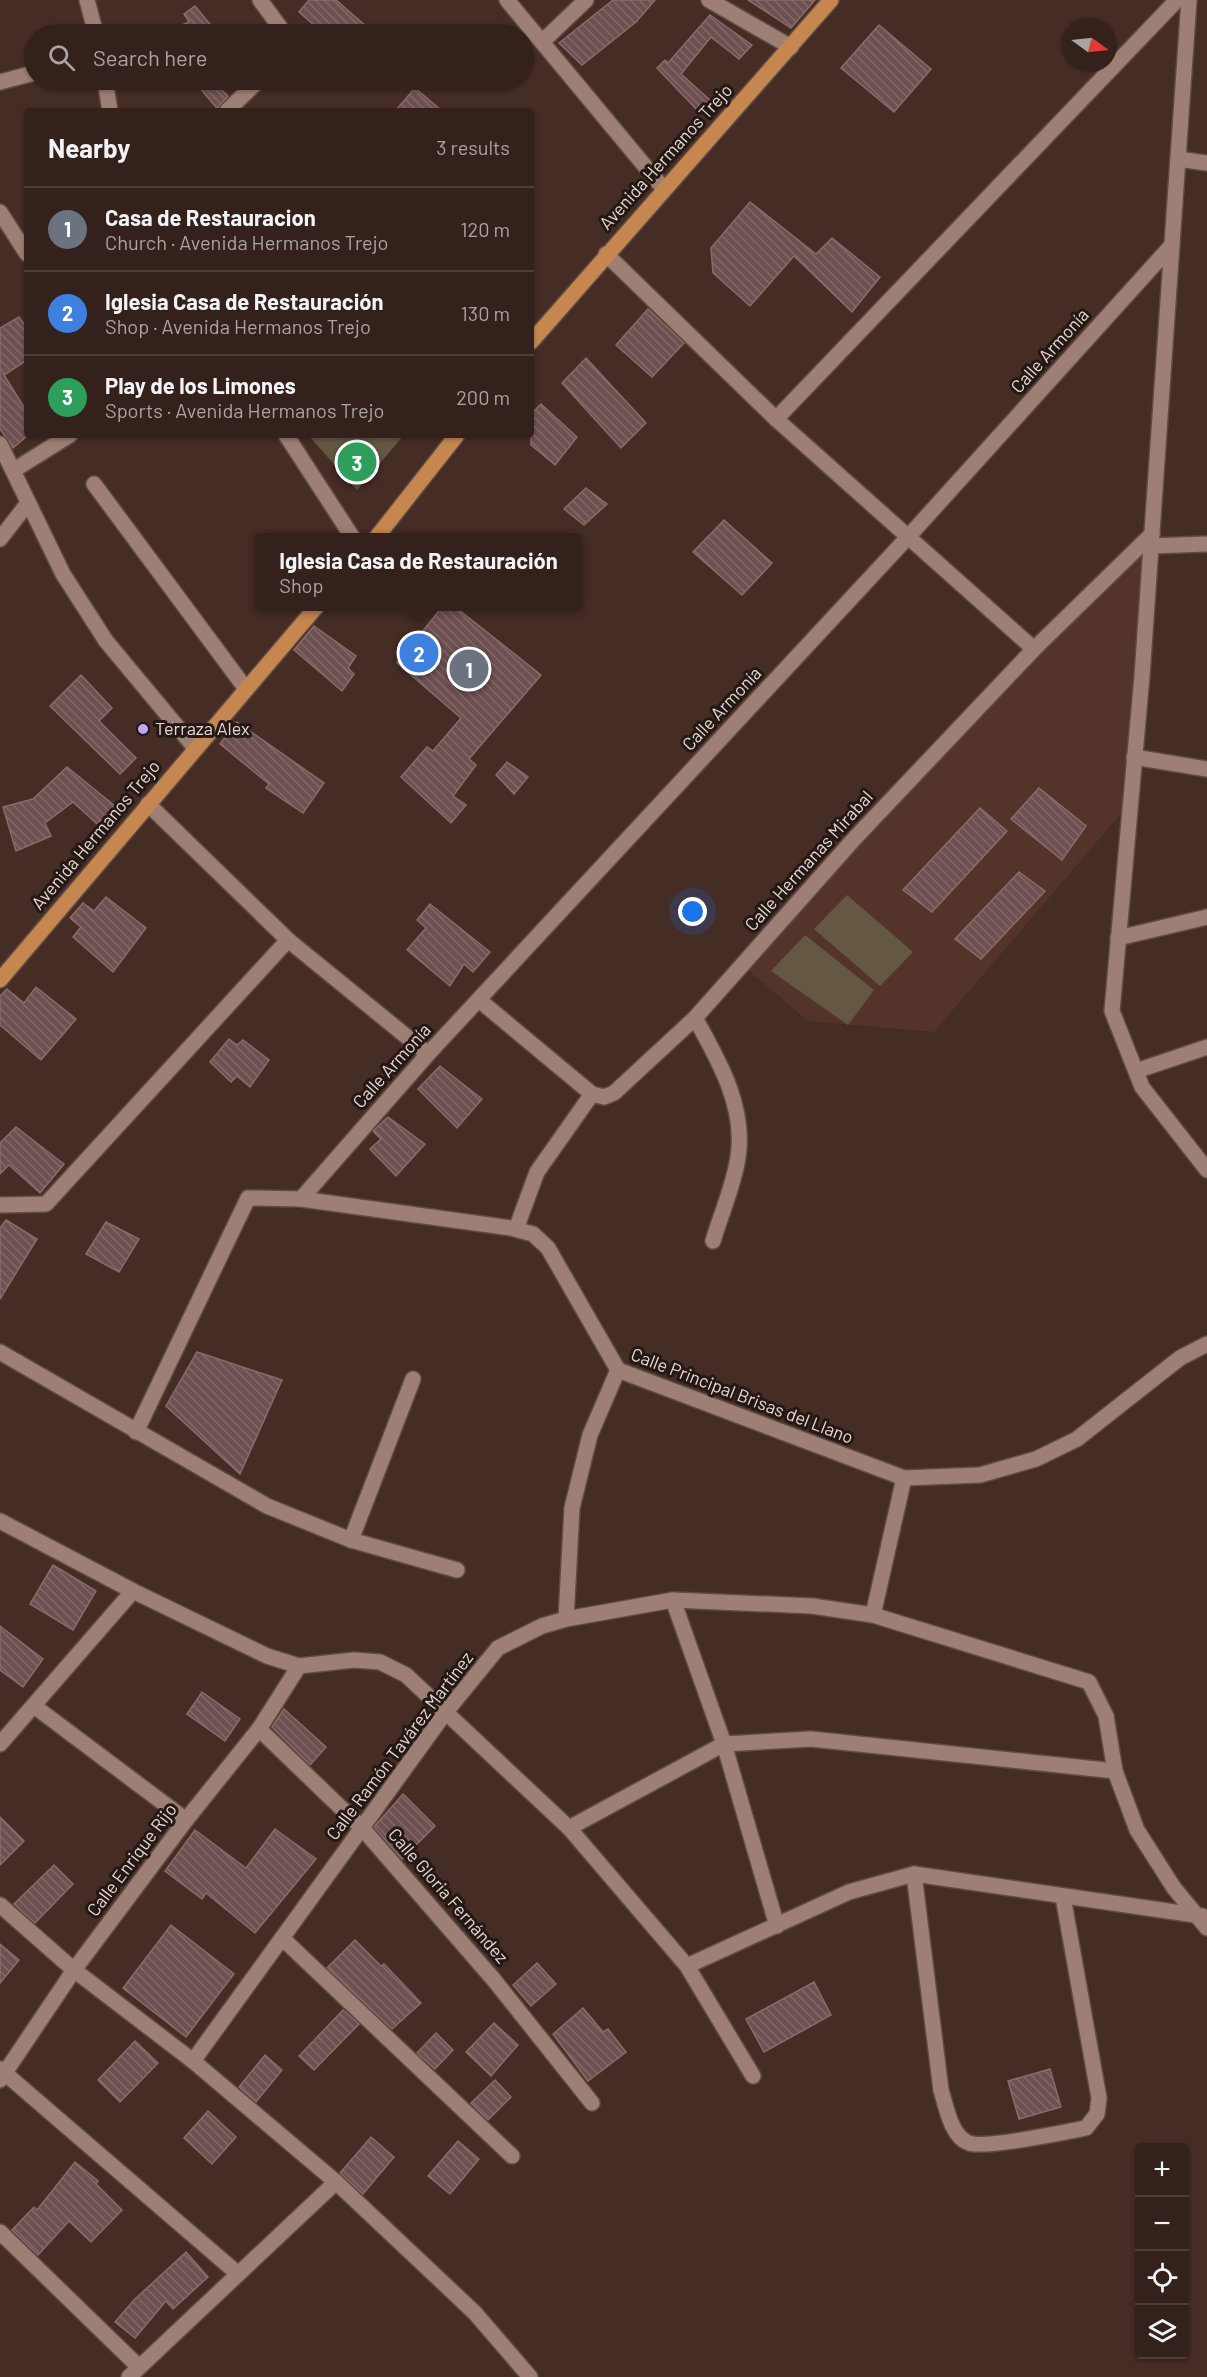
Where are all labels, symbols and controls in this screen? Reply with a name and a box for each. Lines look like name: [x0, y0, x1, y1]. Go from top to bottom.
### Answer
north arrow: [1063, 18, 1117, 72]
search box: [24, 24, 534, 90]
icon: search: [45, 41, 78, 74]
text: Search here: [93, 44, 207, 70]
street label: Avenida Hermanos Trejo: [594, 79, 736, 234]
text: Nearby: [48, 132, 130, 163]
text: 3 results: [436, 135, 510, 159]
text: Casa de Restauracion: [105, 204, 316, 230]
text: 1: [64, 217, 71, 241]
text: 120 m: [460, 217, 510, 241]
text: Church · Avenida Hermanos Trejo: [105, 230, 389, 254]
text: Iglesia Casa de Restauración: [105, 288, 383, 314]
text: 2: [62, 301, 73, 325]
text: 130 m: [461, 301, 510, 325]
street label: Calle Armonía: [1006, 303, 1093, 397]
text: Shop · Avenida Hermanos Trejo: [105, 314, 371, 338]
text: Play de los Limones: [105, 372, 296, 398]
text: 3: [62, 385, 73, 409]
text: 200 m: [456, 385, 510, 409]
text: Sports · Avenida Hermanos Trejo: [105, 398, 384, 422]
pin: 3: [338, 440, 376, 484]
popup: [255, 533, 582, 611]
text: Iglesia Casa de Restauración: [279, 547, 558, 573]
text: Shop: [279, 573, 324, 597]
pin: 2: [400, 630, 438, 676]
pin: 1: [450, 646, 488, 692]
street label: Calle Armonía: [677, 662, 766, 755]
place label: Terraza Alex: [155, 717, 250, 739]
marker: Terraza Alex: [136, 722, 150, 736]
street label: Avenida Hermanos Trejo: [26, 755, 164, 914]
street label: Calle Hermanas Mirabal: [740, 786, 877, 935]
your location: [678, 897, 707, 926]
street label: Calle Armonía: [348, 1018, 435, 1112]
street label: Calle Principal Brisas del Llano: [628, 1342, 857, 1448]
street label: Calle Ramón Tavárez Martínez: [321, 1647, 477, 1844]
street label: Calle Enrique Rijo: [82, 1799, 181, 1920]
street label: Calle Gloria Fernández: [384, 1823, 513, 1967]
map controls: [1135, 2143, 1189, 2359]
button: +: [1135, 2143, 1189, 2197]
button: −: [1135, 2197, 1189, 2251]
button: locate: [1135, 2251, 1189, 2305]
button: layers: [1135, 2305, 1189, 2359]

